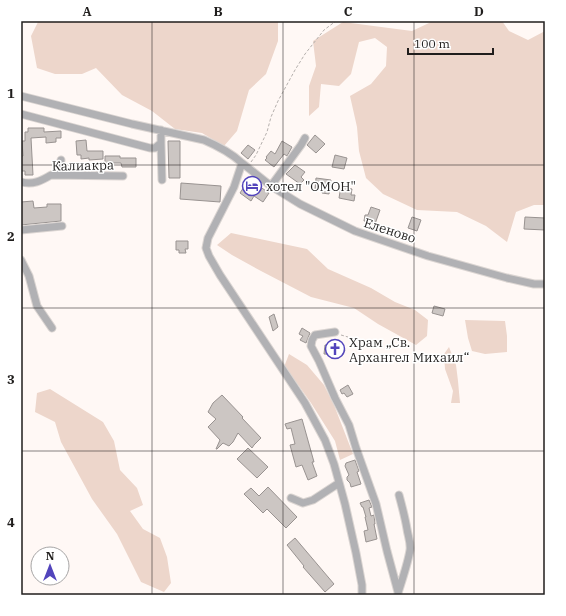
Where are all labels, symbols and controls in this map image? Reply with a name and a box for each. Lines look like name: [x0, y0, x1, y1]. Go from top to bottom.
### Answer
text: A: [82, 3, 92, 20]
text: B: [213, 3, 223, 20]
text: C: [344, 3, 353, 20]
text: D: [474, 3, 484, 20]
scale bar: [408, 30, 493, 56]
text: 100 m: [414, 36, 450, 51]
text: 1: [7, 85, 15, 102]
street label: Калиакра: [52, 156, 114, 175]
hotel icon: хотел "ОМОН": [241, 175, 263, 197]
place label: хотел "ОМОН": [266, 178, 356, 195]
street label: Еленово: [362, 214, 418, 247]
text: 2: [7, 228, 15, 245]
place label: Храм „Св. Архангел Михаил“: [349, 334, 469, 366]
church icon: Храм „Св. Архангел Михаил“: [324, 338, 346, 360]
text: 3: [7, 371, 15, 388]
text: 4: [7, 514, 15, 531]
north arrow: [30, 546, 70, 586]
text: N: [46, 549, 55, 563]

